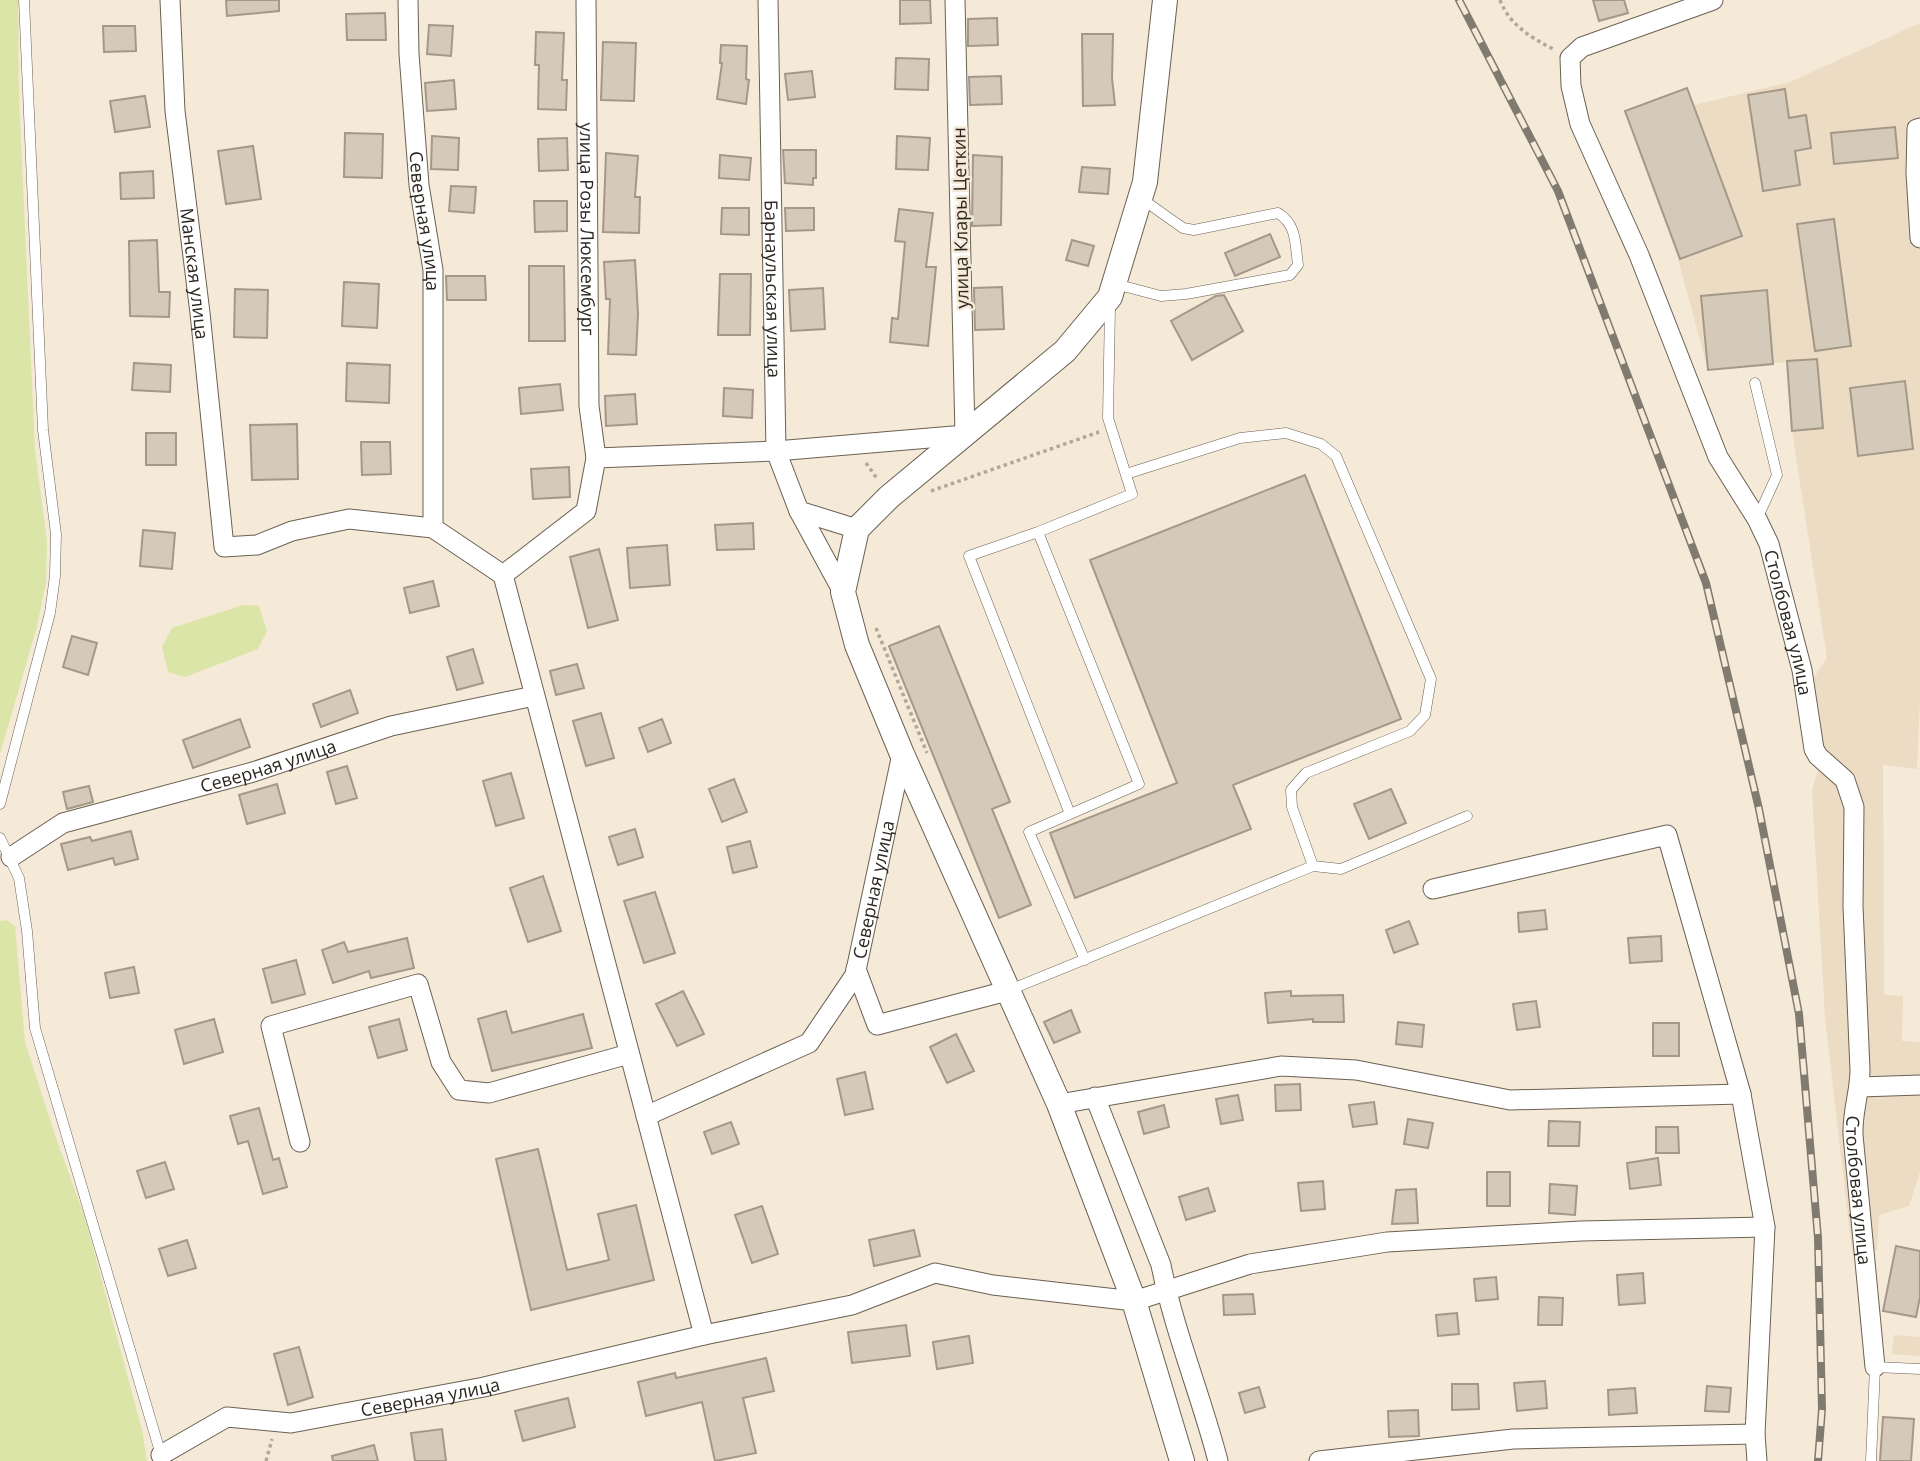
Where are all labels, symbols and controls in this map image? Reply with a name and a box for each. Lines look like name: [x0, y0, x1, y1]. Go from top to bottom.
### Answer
street label: улица Розы Люксембург: [575, 122, 600, 336]
street label: улица Клары Цеткин: [946, 127, 974, 309]
street label: Северная улица: [404, 150, 445, 291]
street label: Барнаульская улица: [760, 200, 787, 378]
street label: Манская улица: [175, 207, 215, 341]
street label: Столбовая улица: [1759, 547, 1818, 697]
street label: Северная улица: [197, 733, 339, 798]
street label: Северная улица: [847, 818, 900, 961]
street label: Столбовая улица: [1841, 1115, 1877, 1266]
street label: Северная улица: [359, 1372, 502, 1422]

